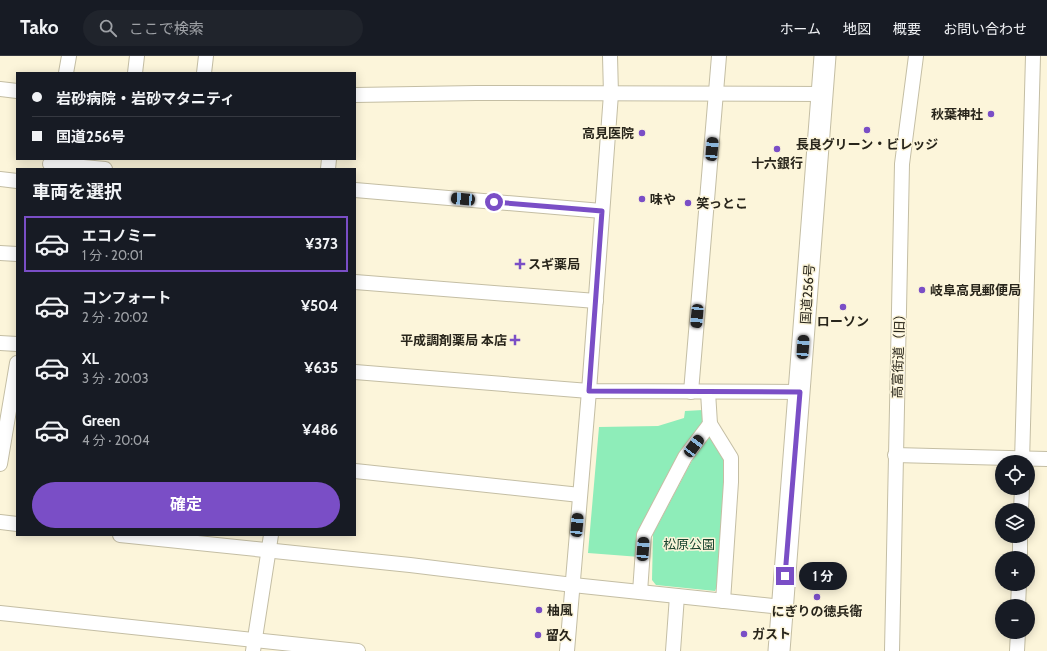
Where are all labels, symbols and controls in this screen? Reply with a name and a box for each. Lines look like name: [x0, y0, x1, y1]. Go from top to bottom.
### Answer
search box: [83, 10, 363, 46]
text: Tako: [20, 16, 59, 39]
icon: search: [97, 17, 119, 39]
text: ここで検索: [129, 20, 204, 38]
text: ホーム: [779, 20, 821, 38]
text: 地図: [843, 20, 871, 38]
text: 概要: [893, 20, 921, 38]
text: お問い合わせ: [943, 20, 1027, 38]
text: 岩砂病院・岩砂マタニティ: [56, 90, 235, 108]
place label: 秋葉神社: [931, 106, 983, 122]
marker: 秋葉神社: [986, 109, 996, 119]
place label: 高見医院: [582, 125, 634, 141]
marker: 長良グリーン・ビレッジ: [862, 125, 872, 135]
text: 国道256号: [56, 128, 125, 146]
marker: 高見医院: [637, 128, 647, 138]
place label: 長良グリーン・ビレッジ: [796, 136, 938, 152]
car: [705, 137, 719, 161]
marker: 十六銀行: [772, 144, 782, 154]
place label: 十六銀行: [751, 155, 803, 171]
text: 車両を選択: [32, 181, 122, 203]
place label: 味や: [650, 191, 676, 207]
car: [451, 192, 475, 206]
route start: [485, 193, 503, 211]
marker: 味や: [637, 194, 647, 204]
place label: 笑っとこ: [696, 195, 748, 211]
marker: 笑っとこ: [683, 198, 693, 208]
icon: car: [34, 226, 70, 262]
text: エコノミー: [82, 227, 157, 245]
text: ¥373: [305, 235, 338, 253]
text: 1 分 · 20:01: [82, 247, 143, 263]
place label: スギ薬局: [528, 256, 580, 272]
marker: スギ薬局: [515, 259, 525, 269]
street label: 国道256号: [797, 263, 817, 325]
place label: 岐阜高見郵便局: [930, 282, 1021, 298]
marker: 岐阜高見郵便局: [917, 285, 927, 295]
icon: car: [34, 288, 70, 324]
text: コンフォート: [82, 289, 172, 307]
text: ¥504: [301, 297, 338, 315]
marker: ローソン: [838, 302, 848, 312]
car: [690, 304, 704, 328]
street label: 高富街道（旧）: [888, 307, 908, 399]
text: 2 分 · 20:02: [82, 309, 148, 325]
place label: ローソン: [817, 313, 869, 329]
place label: 平成調剤薬局 本店: [400, 332, 507, 348]
marker: 平成調剤薬局 本店: [510, 335, 520, 345]
car: [796, 335, 810, 359]
icon: car: [34, 350, 70, 386]
text: XL: [82, 350, 99, 368]
text: ¥635: [304, 359, 338, 377]
text: 3 分 · 20:03: [82, 370, 149, 386]
icon: car: [34, 412, 70, 448]
text: Green: [82, 412, 120, 430]
text: ¥486: [302, 421, 338, 439]
text: 4 分 · 20:04: [82, 432, 150, 448]
car: [682, 433, 706, 459]
map controls: [995, 455, 1035, 639]
button: locate: [995, 455, 1035, 495]
button: 確定: [32, 482, 340, 528]
button: layers: [995, 503, 1035, 543]
car: [570, 513, 584, 537]
park label: 松原公園: [663, 536, 715, 552]
car: [636, 537, 650, 561]
button: +: [995, 551, 1035, 591]
callout: 1 分: [799, 562, 847, 590]
route end: [776, 567, 794, 585]
text: 1 分: [813, 568, 833, 584]
marker: にぎりの徳兵衛: [812, 592, 822, 602]
button: −: [995, 599, 1035, 639]
place label: 柚風: [547, 602, 573, 618]
place label: にぎりの徳兵衛: [771, 603, 863, 619]
marker: 柚風: [534, 605, 544, 615]
place label: ガスト: [752, 626, 791, 642]
place label: 留久: [546, 627, 572, 643]
marker: ガスト: [739, 629, 749, 639]
marker: 留久: [533, 630, 543, 640]

